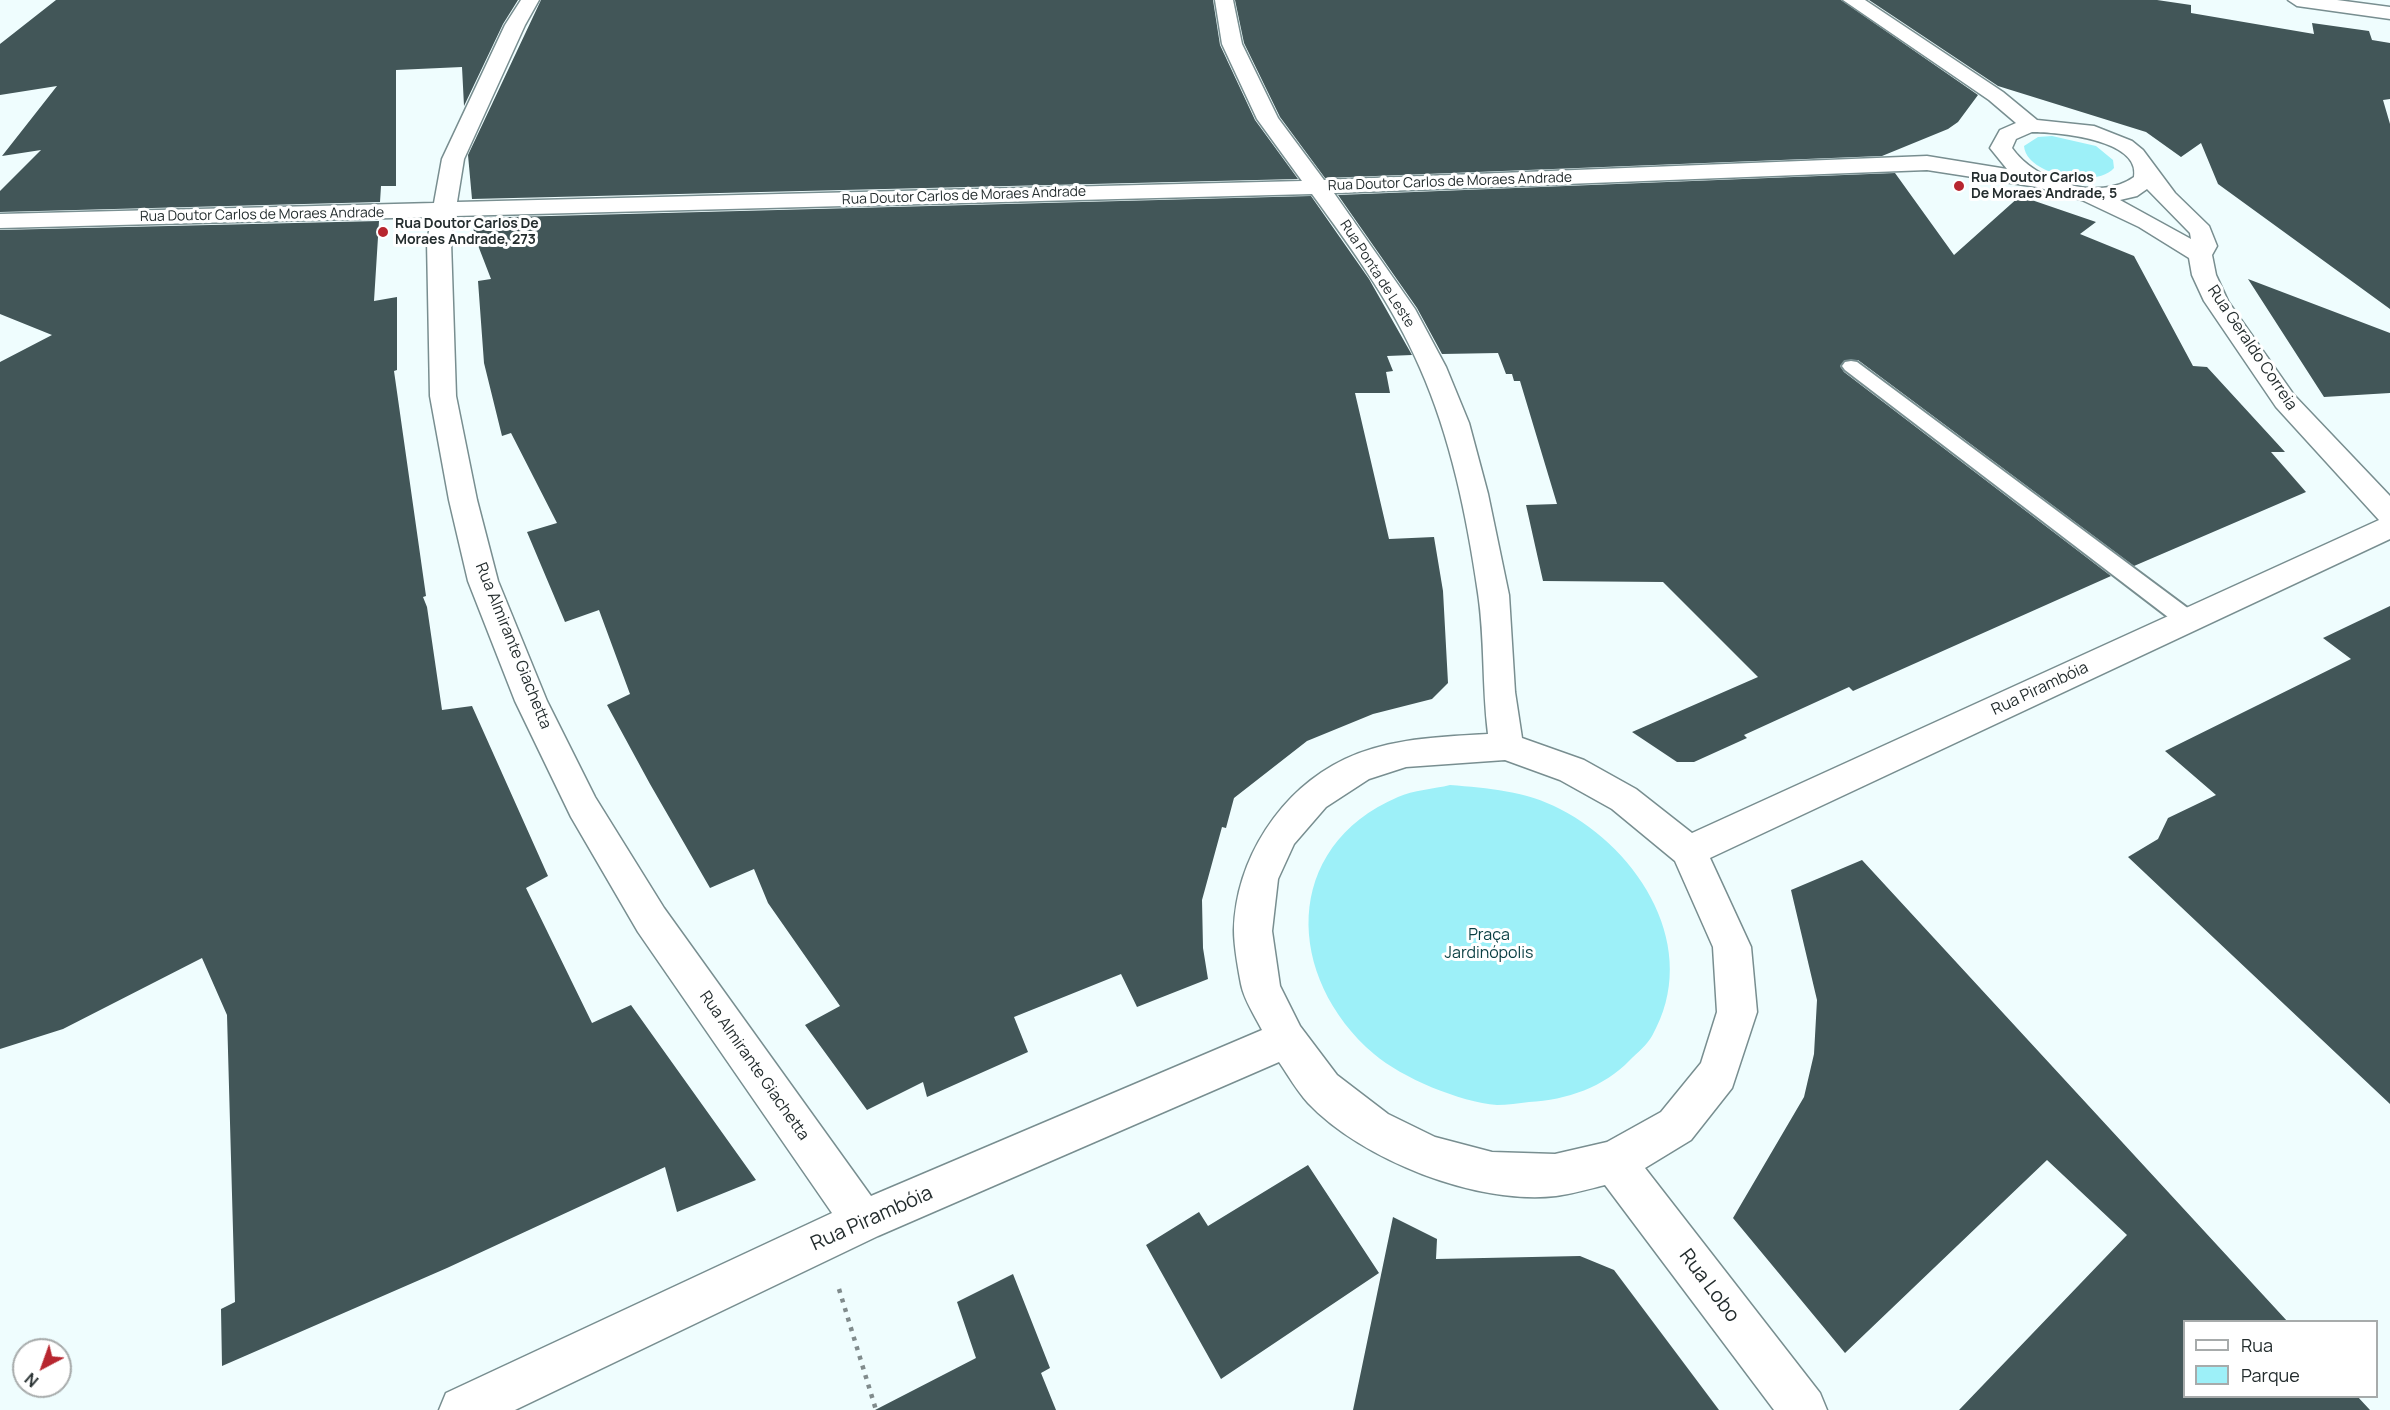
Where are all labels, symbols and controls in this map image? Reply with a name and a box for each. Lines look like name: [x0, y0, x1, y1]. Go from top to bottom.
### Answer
street label: Rua Doutor Carlos de Moraes Andrade: [1328, 169, 1572, 195]
place label: Rua Doutor Carlos De Moraes Andrade, 5: [1971, 170, 2117, 202]
marker: Rua Doutor Carlos De Moraes Andrade, 5: [1952, 179, 1966, 193]
street label: Rua Doutor Carlos de Moraes Andrade: [842, 183, 1086, 209]
street label: Rua Doutor Carlos de Moraes Andrade: [140, 204, 384, 226]
place label: Rua Doutor Carlos De Moraes Andrade, 273: [395, 216, 539, 249]
street label: Rua Ponta de Leste: [1336, 217, 1418, 331]
marker: Rua Doutor Carlos De Moraes Andrade, 273: [376, 225, 390, 239]
street label: Rua Geraldo Correia: [2203, 282, 2301, 414]
street label: Rua Almirante Giachetta: [471, 560, 555, 732]
street label: Rua Pirambóia: [1989, 658, 2091, 720]
park label: Praça Jardinópolis: [1445, 926, 1533, 964]
street label: Rua Almirante Giachetta: [695, 988, 813, 1144]
street label: Rua Pirambóia: [807, 1181, 937, 1257]
street label: Rua Lobo: [1674, 1245, 1744, 1327]
legend: [2183, 1320, 2378, 1398]
text: Rua: [2241, 1333, 2273, 1357]
north arrow: [12, 1338, 72, 1398]
text: Parque: [2241, 1363, 2300, 1387]
text: N: [20, 1368, 43, 1392]

